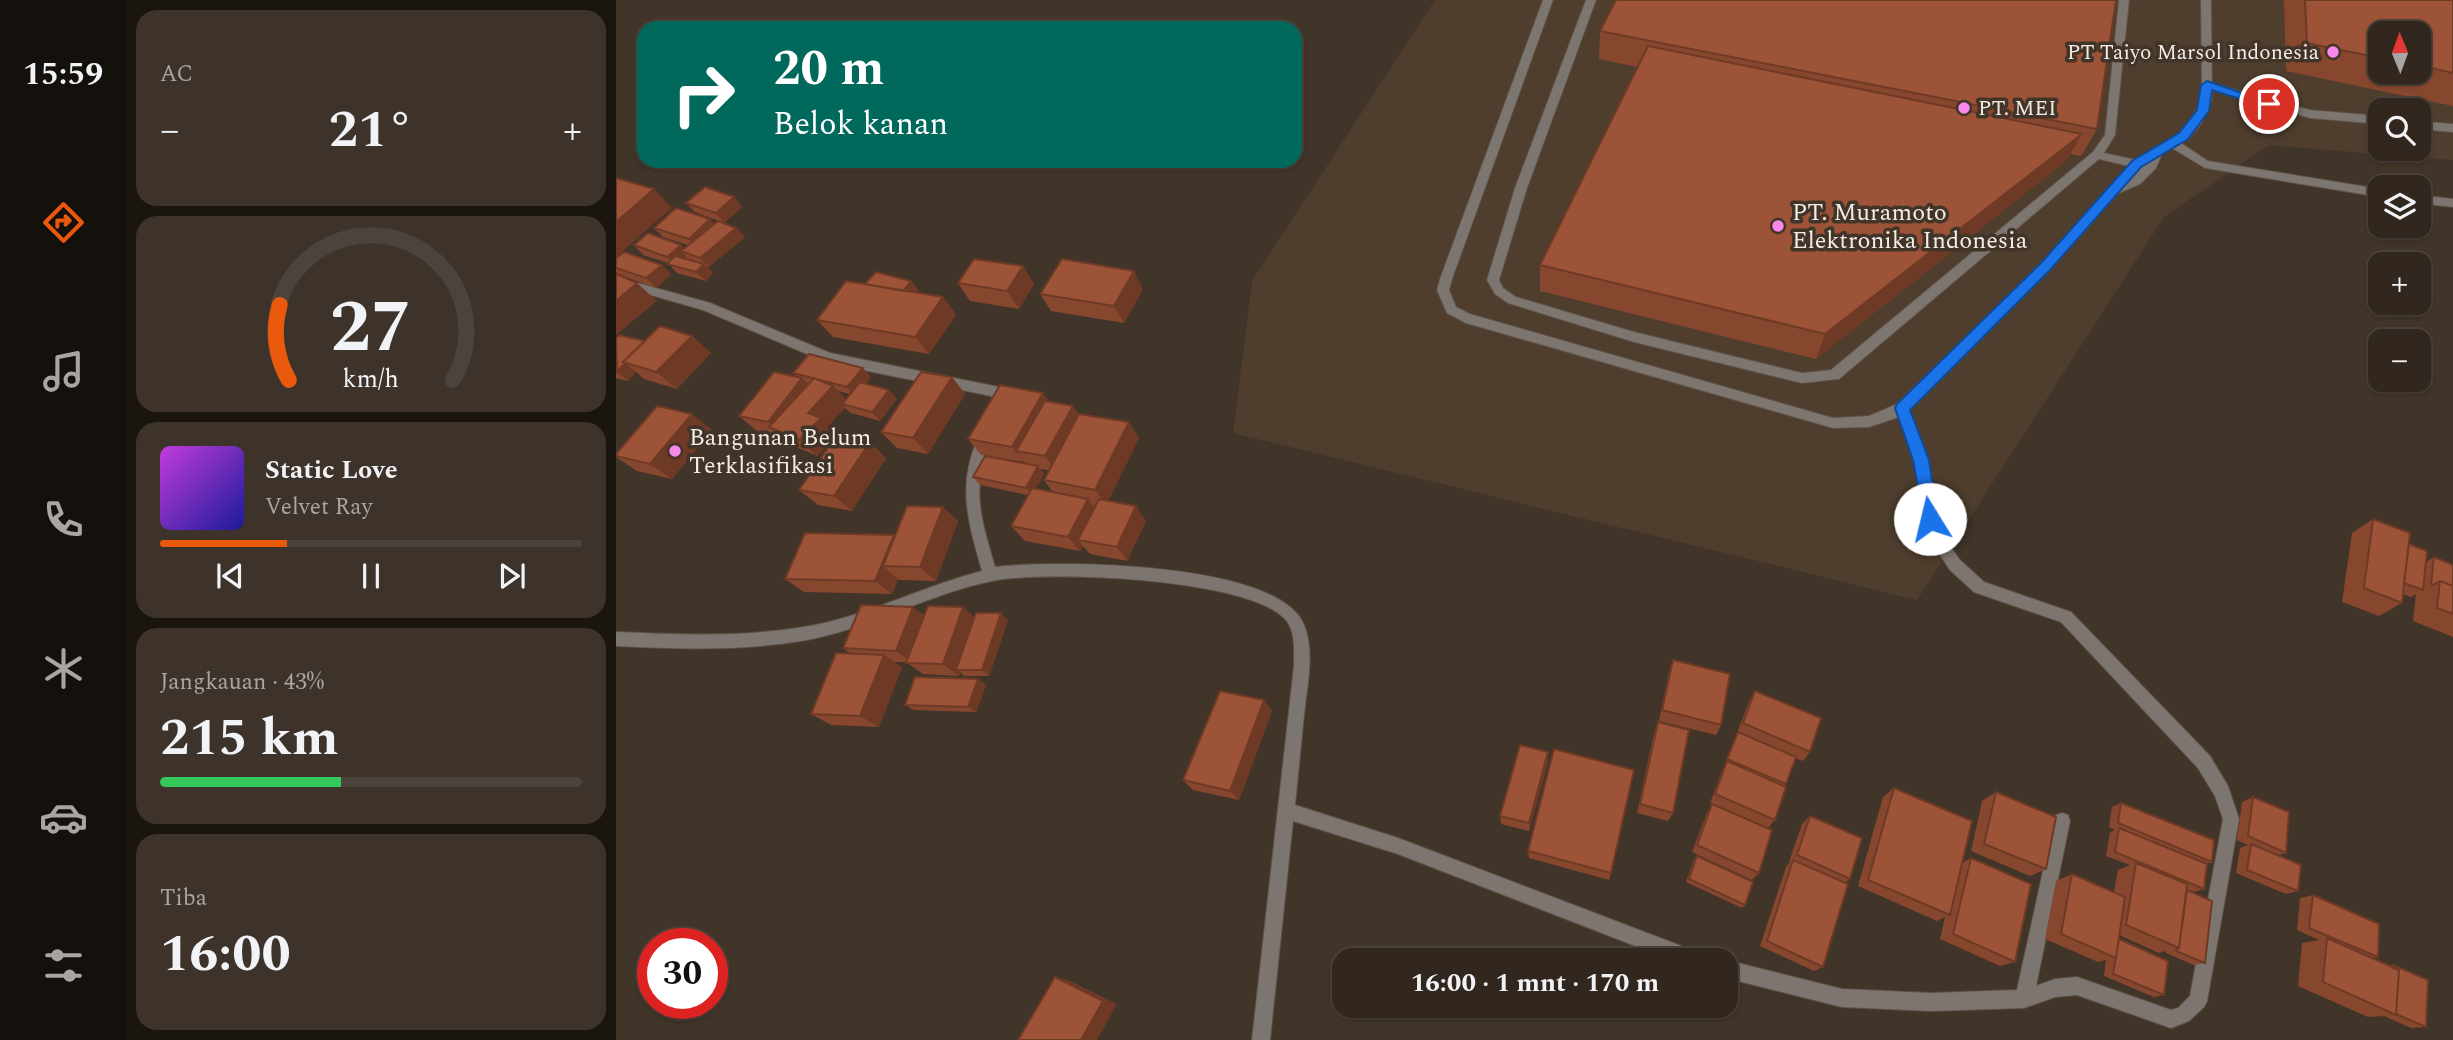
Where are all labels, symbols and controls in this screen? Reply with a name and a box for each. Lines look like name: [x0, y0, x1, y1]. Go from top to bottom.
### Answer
north arrow: [2368, 21, 2431, 84]
map controls: [2368, 21, 2431, 392]
text: 20 m: [773, 32, 884, 107]
place label: PT Taiyo Marsol Indonesia: [2067, 37, 2320, 69]
marker: PT Taiyo Marsol Indonesia: [2325, 44, 2341, 60]
icon: right: [658, 49, 749, 140]
text: 15:59: [23, 50, 103, 99]
text: AC: [160, 57, 193, 92]
pin: [2239, 74, 2299, 134]
icon: arrive: [2250, 85, 2288, 123]
text: 21°: [329, 91, 413, 170]
place label: PT. MEI: [1978, 93, 2056, 125]
button: search: [2368, 98, 2431, 161]
text: Belok kanan: [773, 100, 948, 149]
marker: PT. MEI: [1956, 100, 1972, 116]
text: −: [160, 102, 179, 160]
text: +: [563, 102, 582, 160]
button: layers: [2368, 175, 2431, 238]
place label: PT. Muramoto Elektronika Indonesia: [1792, 195, 2028, 259]
icon: directions: [39, 198, 88, 247]
marker: PT. Muramoto Elektronika Indonesia: [1770, 218, 1786, 234]
button: +: [2368, 252, 2431, 315]
text: 27: [330, 273, 412, 384]
button: −: [2368, 329, 2431, 392]
icon: music: [39, 347, 88, 396]
text: km/h: [343, 361, 399, 399]
place label: Bangunan Belum Terklasifikasi: [689, 420, 871, 484]
marker: Bangunan Belum Terklasifikasi: [667, 443, 683, 459]
text: Static Love: [265, 450, 398, 490]
position arrow: [1893, 482, 1967, 556]
text: Velvet Ray: [265, 490, 372, 525]
icon: phone: [39, 495, 88, 544]
icon: previous: [211, 557, 249, 595]
icon: pause: [352, 557, 390, 595]
icon: next: [493, 557, 531, 595]
icon: climate: [39, 644, 88, 693]
text: Jangkauan · 43%: [160, 665, 324, 700]
text: 215 km: [160, 699, 339, 778]
icon: car: [39, 793, 88, 842]
text: Tiba: [160, 881, 207, 916]
text: 16:00: [160, 915, 291, 994]
speed limit sign: 30: [637, 928, 728, 1019]
icon: filters: [39, 941, 88, 990]
text: 16:00 · 1 mnt · 170 m: [1411, 963, 1659, 1003]

